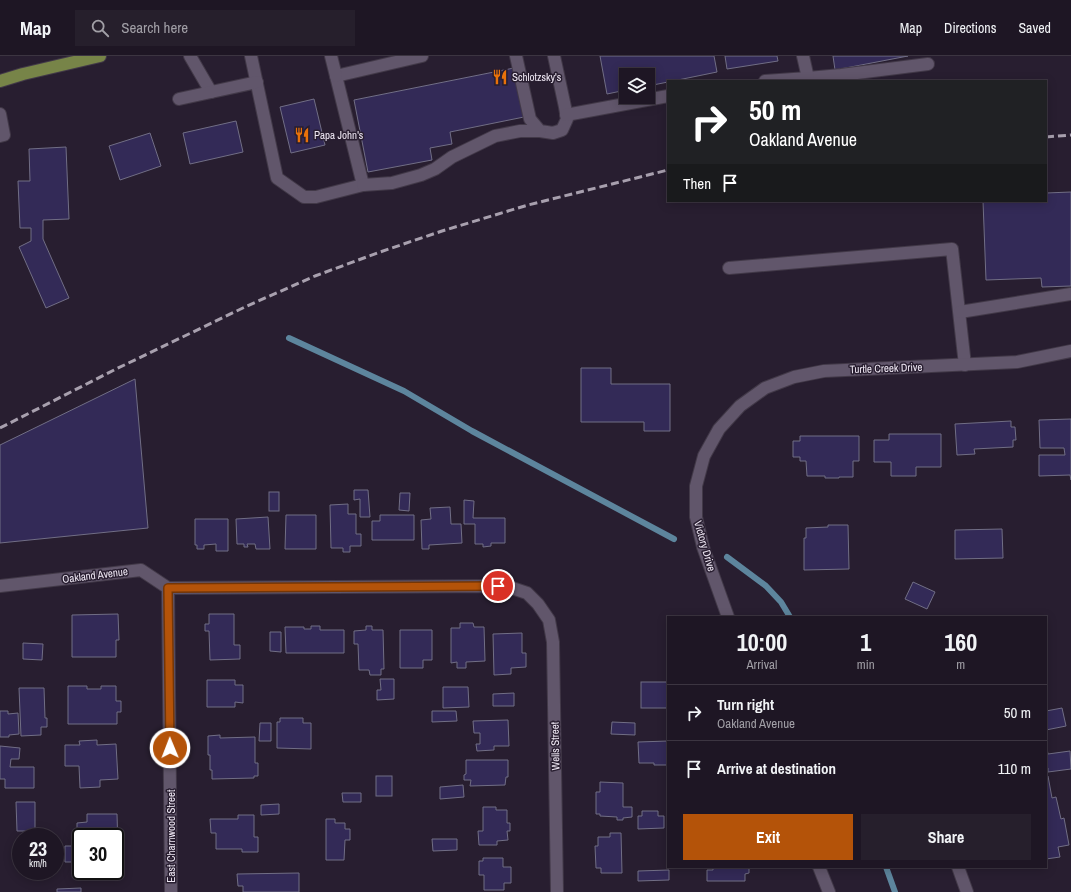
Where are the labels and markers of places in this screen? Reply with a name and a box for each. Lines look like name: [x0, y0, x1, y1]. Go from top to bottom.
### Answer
restaurant icon: Schlotzsky's: [491, 68, 509, 86]
place label: Schlotzsky's: [512, 70, 562, 84]
restaurant icon: Papa John's: [293, 126, 311, 144]
place label: Papa John's: [314, 128, 364, 142]
pin: [481, 569, 515, 603]

